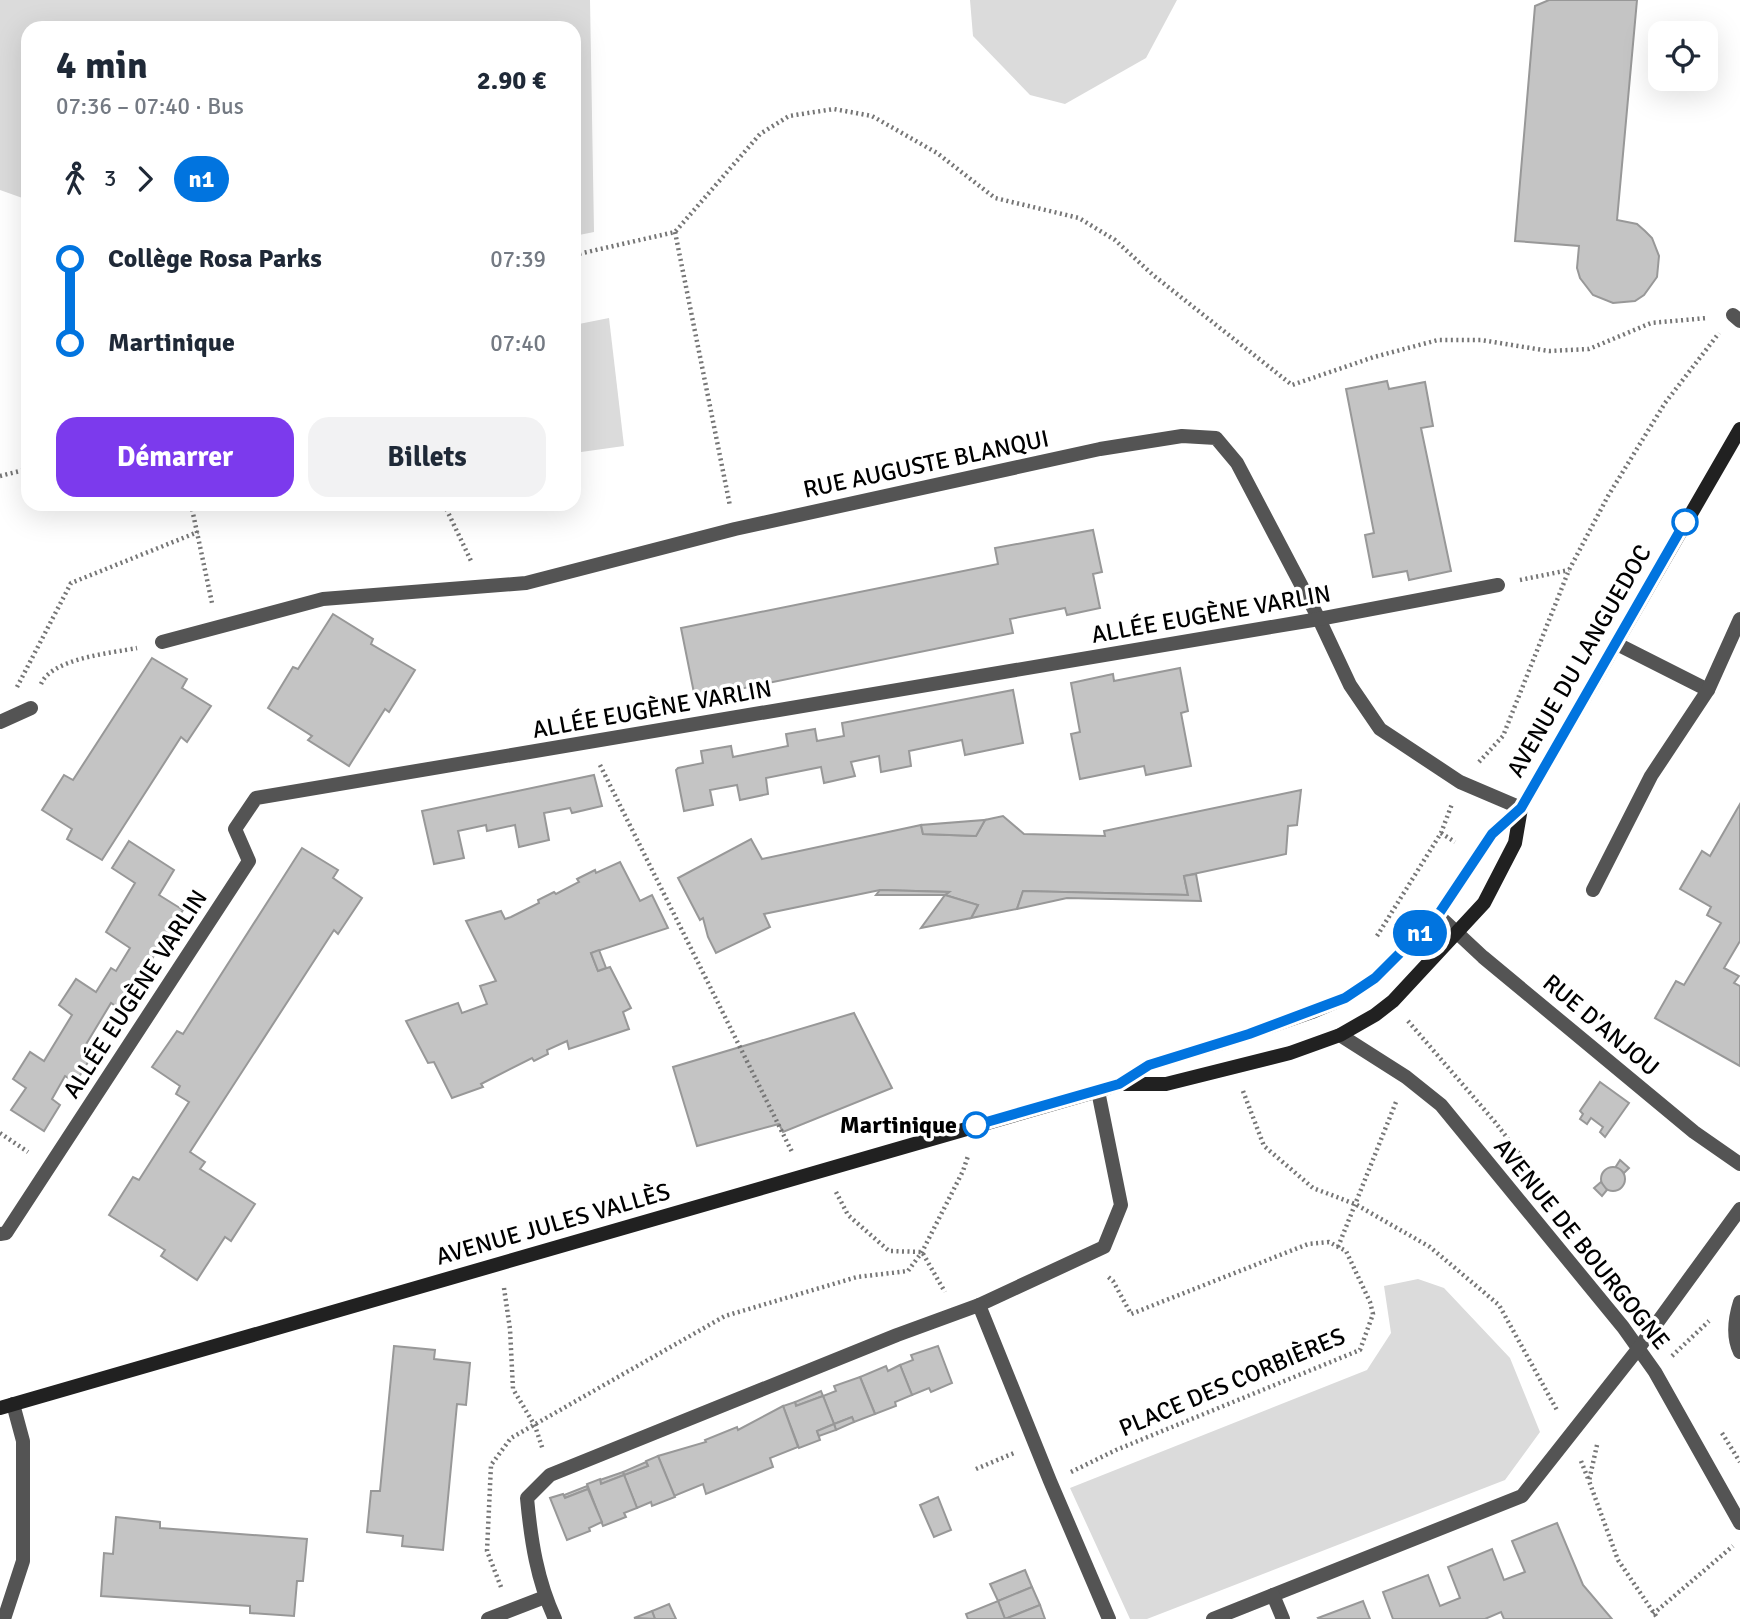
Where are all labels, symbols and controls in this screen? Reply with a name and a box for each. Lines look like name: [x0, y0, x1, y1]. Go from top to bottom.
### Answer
map controls: [1648, 21, 1718, 91]
button: locate: [1648, 21, 1718, 91]
text: 4 min: [56, 42, 148, 89]
text: 2.90 €: [477, 65, 546, 97]
text: 07:36 – 07:40 · Bus: [56, 92, 244, 121]
icon: walk: [56, 160, 94, 198]
icon: forward: [126, 160, 164, 198]
text: 3: [104, 164, 116, 193]
text: n1: [188, 164, 215, 194]
text: Collège Rosa Parks: [108, 243, 322, 275]
text: 07:39: [490, 245, 546, 274]
text: Martinique: [108, 327, 235, 359]
text: 07:40: [490, 329, 546, 358]
button: Démarrer: [56, 417, 294, 497]
button: Billets: [308, 417, 546, 497]
street label: RUE AUGUSTE BLANQUI: [800, 423, 1052, 505]
unlabelled marker: [1672, 509, 1698, 535]
street label: AVENUE DU LANGUEDOC: [1500, 540, 1658, 782]
street label: ALLÉE EUGÈNE VARLIN: [1089, 578, 1333, 650]
street label: ALLÉE EUGÈNE VARLIN: [530, 673, 774, 745]
street label: ALLÉE EUGÈNE VARLIN: [56, 884, 214, 1104]
line badge: n1: [1388, 910, 1452, 956]
text: n1: [1407, 918, 1433, 948]
street label: RUE D'ANJOU: [1537, 968, 1665, 1082]
place label: Martinique: [840, 1110, 957, 1140]
marker: Martinique: [963, 1112, 989, 1138]
street label: AVENUE DE BOURGOGNE: [1487, 1132, 1677, 1356]
street label: AVENUE JULES VALLÈS: [433, 1176, 673, 1272]
street label: PLACE DES CORBIÈRES: [1115, 1321, 1349, 1443]

